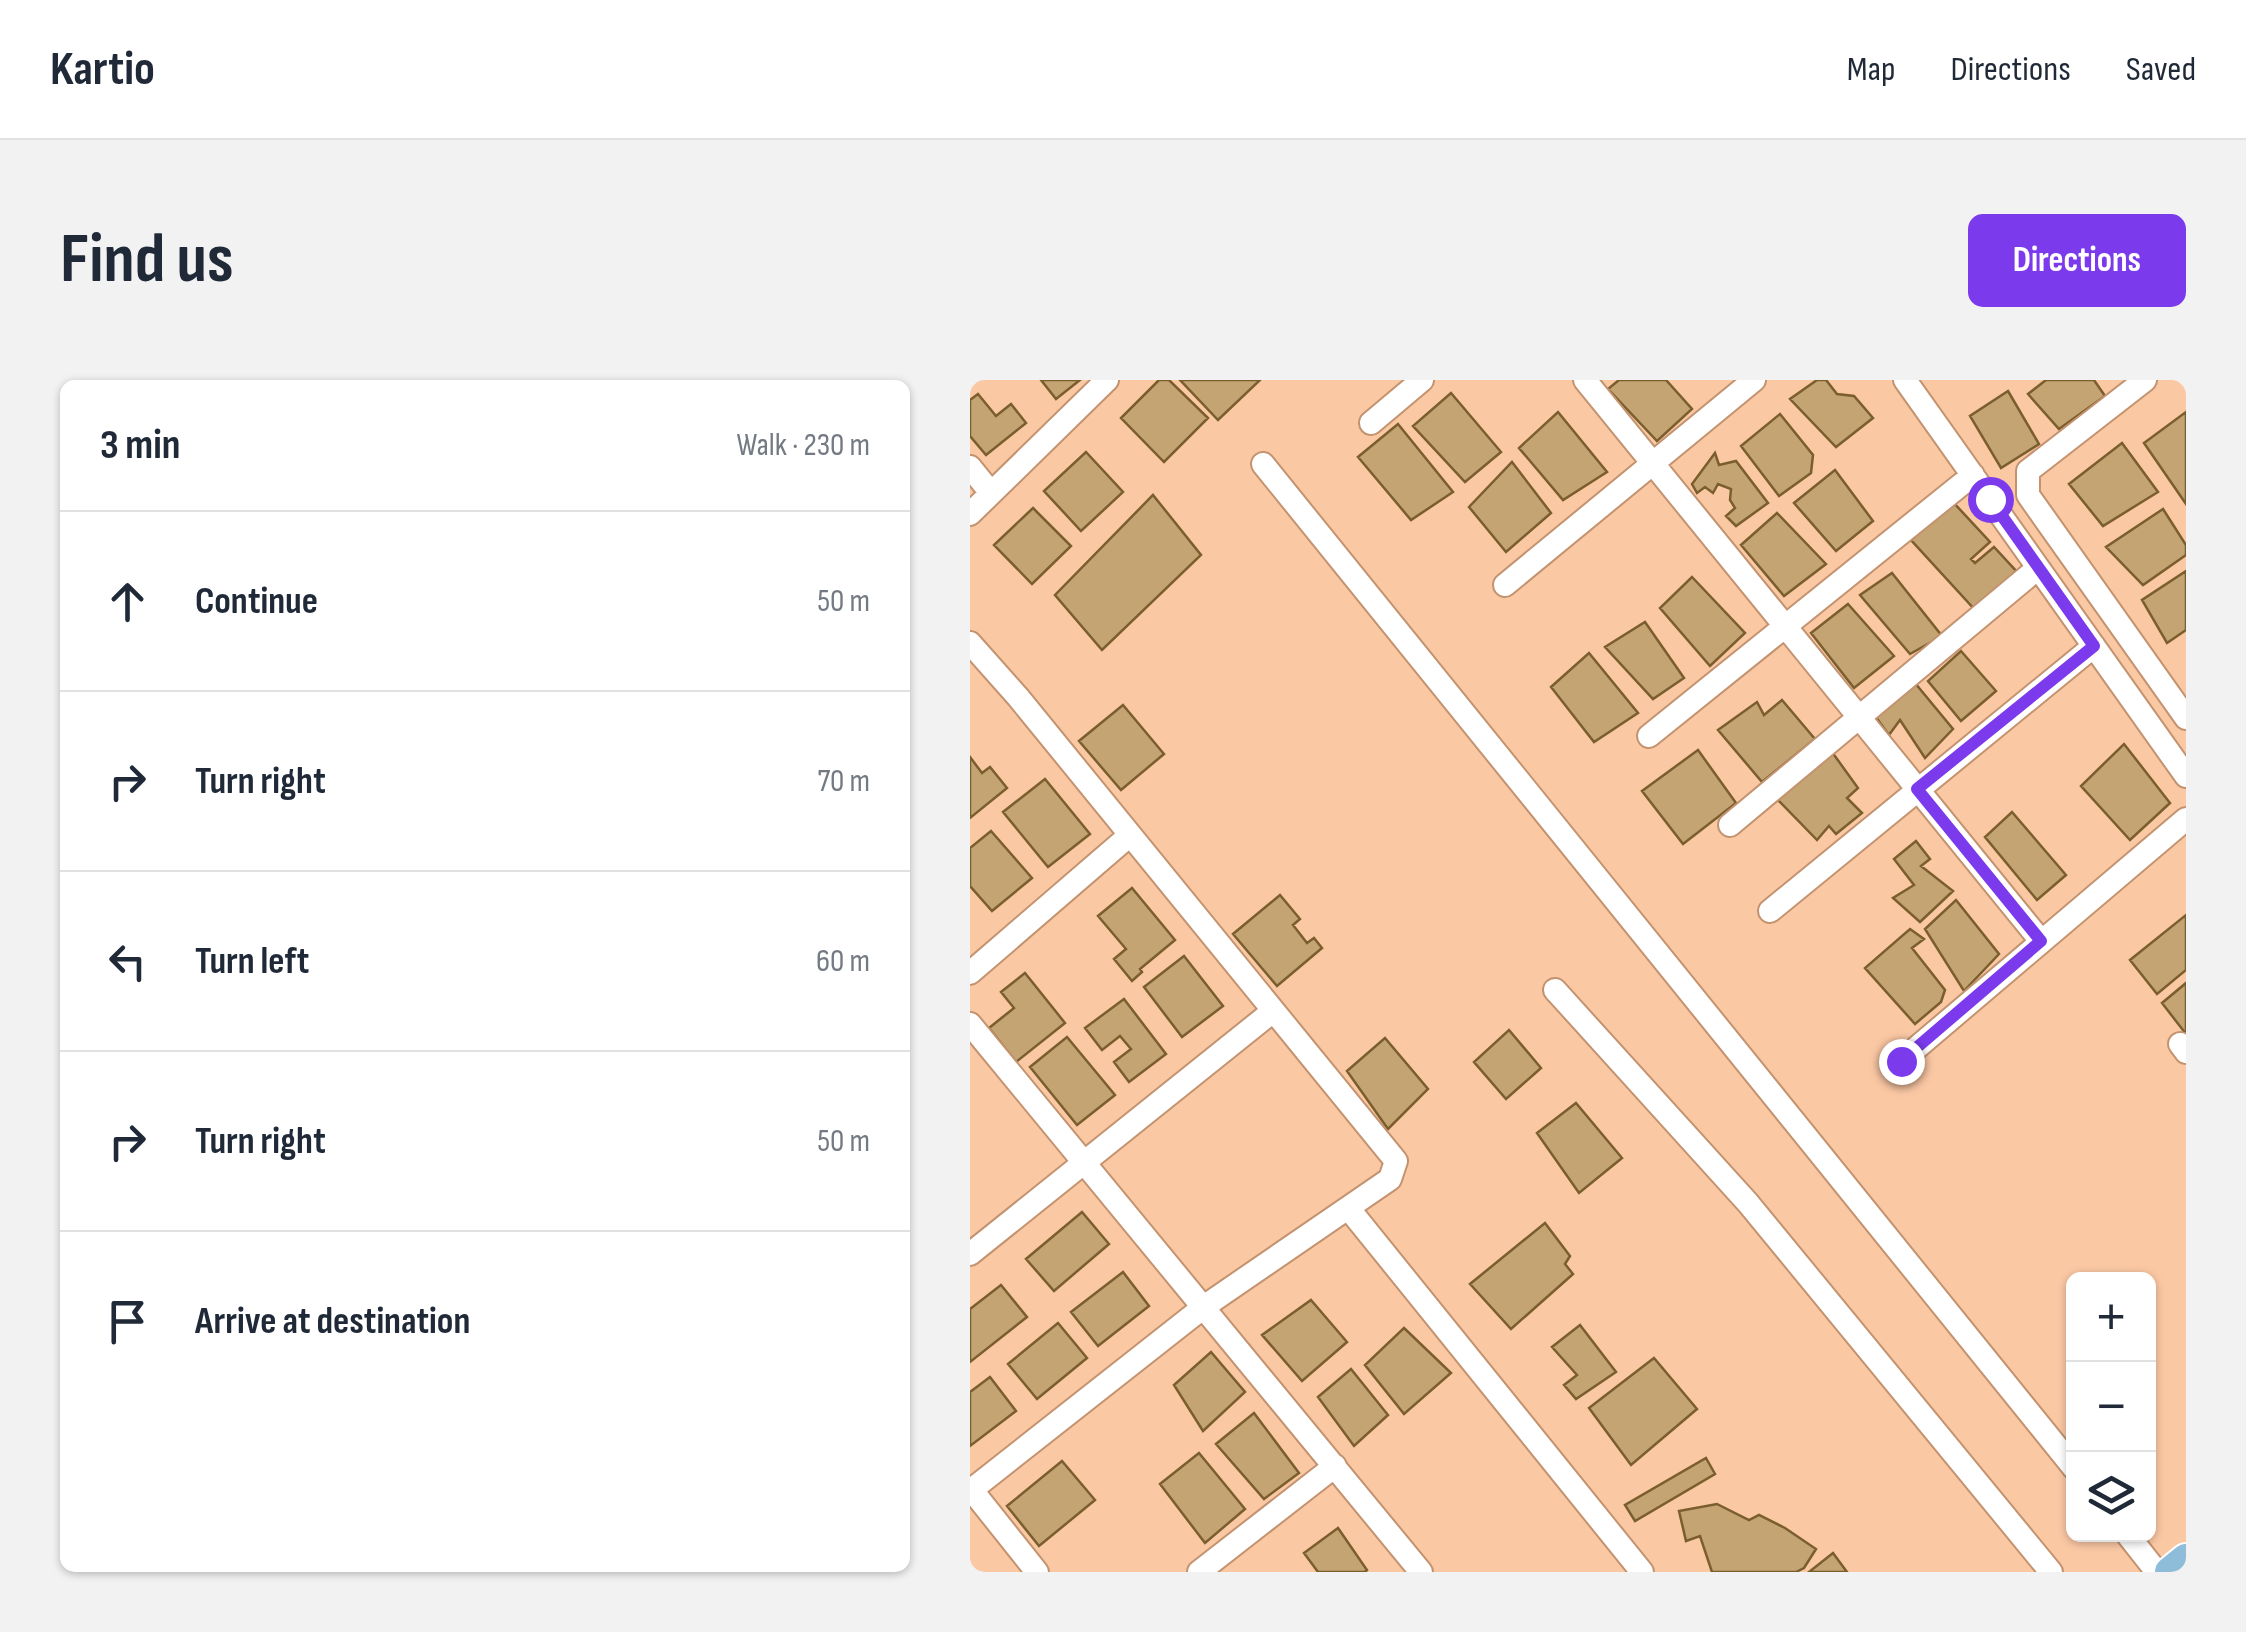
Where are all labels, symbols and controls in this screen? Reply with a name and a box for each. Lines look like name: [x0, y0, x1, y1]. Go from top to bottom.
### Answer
text: Kartio: [50, 41, 155, 98]
text: Map: [1847, 48, 1896, 91]
text: Directions: [1951, 48, 2071, 91]
text: Saved: [2126, 48, 2196, 91]
button: Directions: [1968, 214, 2186, 307]
text: Find us: [60, 218, 234, 302]
text: 3 min: [100, 420, 180, 471]
text: Walk · 230 m: [736, 426, 870, 465]
route start: [1968, 477, 2014, 523]
icon: ahead: [100, 574, 155, 629]
text: Continue: [195, 579, 318, 624]
text: 50 m: [817, 582, 870, 621]
icon: right: [100, 754, 155, 809]
text: Turn right: [195, 759, 326, 804]
text: 70 m: [817, 762, 870, 801]
icon: left: [100, 934, 155, 989]
text: Turn left: [195, 939, 309, 984]
text: 60 m: [816, 942, 870, 981]
route end: [1879, 1039, 1925, 1085]
icon: right: [100, 1114, 155, 1169]
text: Turn right: [195, 1119, 326, 1164]
text: 50 m: [817, 1122, 870, 1161]
map controls: [2066, 1272, 2156, 1542]
button: +: [2066, 1272, 2156, 1362]
icon: arrive: [100, 1294, 155, 1349]
text: Arrive at destination: [195, 1299, 470, 1344]
button: −: [2066, 1362, 2156, 1452]
button: layers: [2066, 1452, 2156, 1542]

